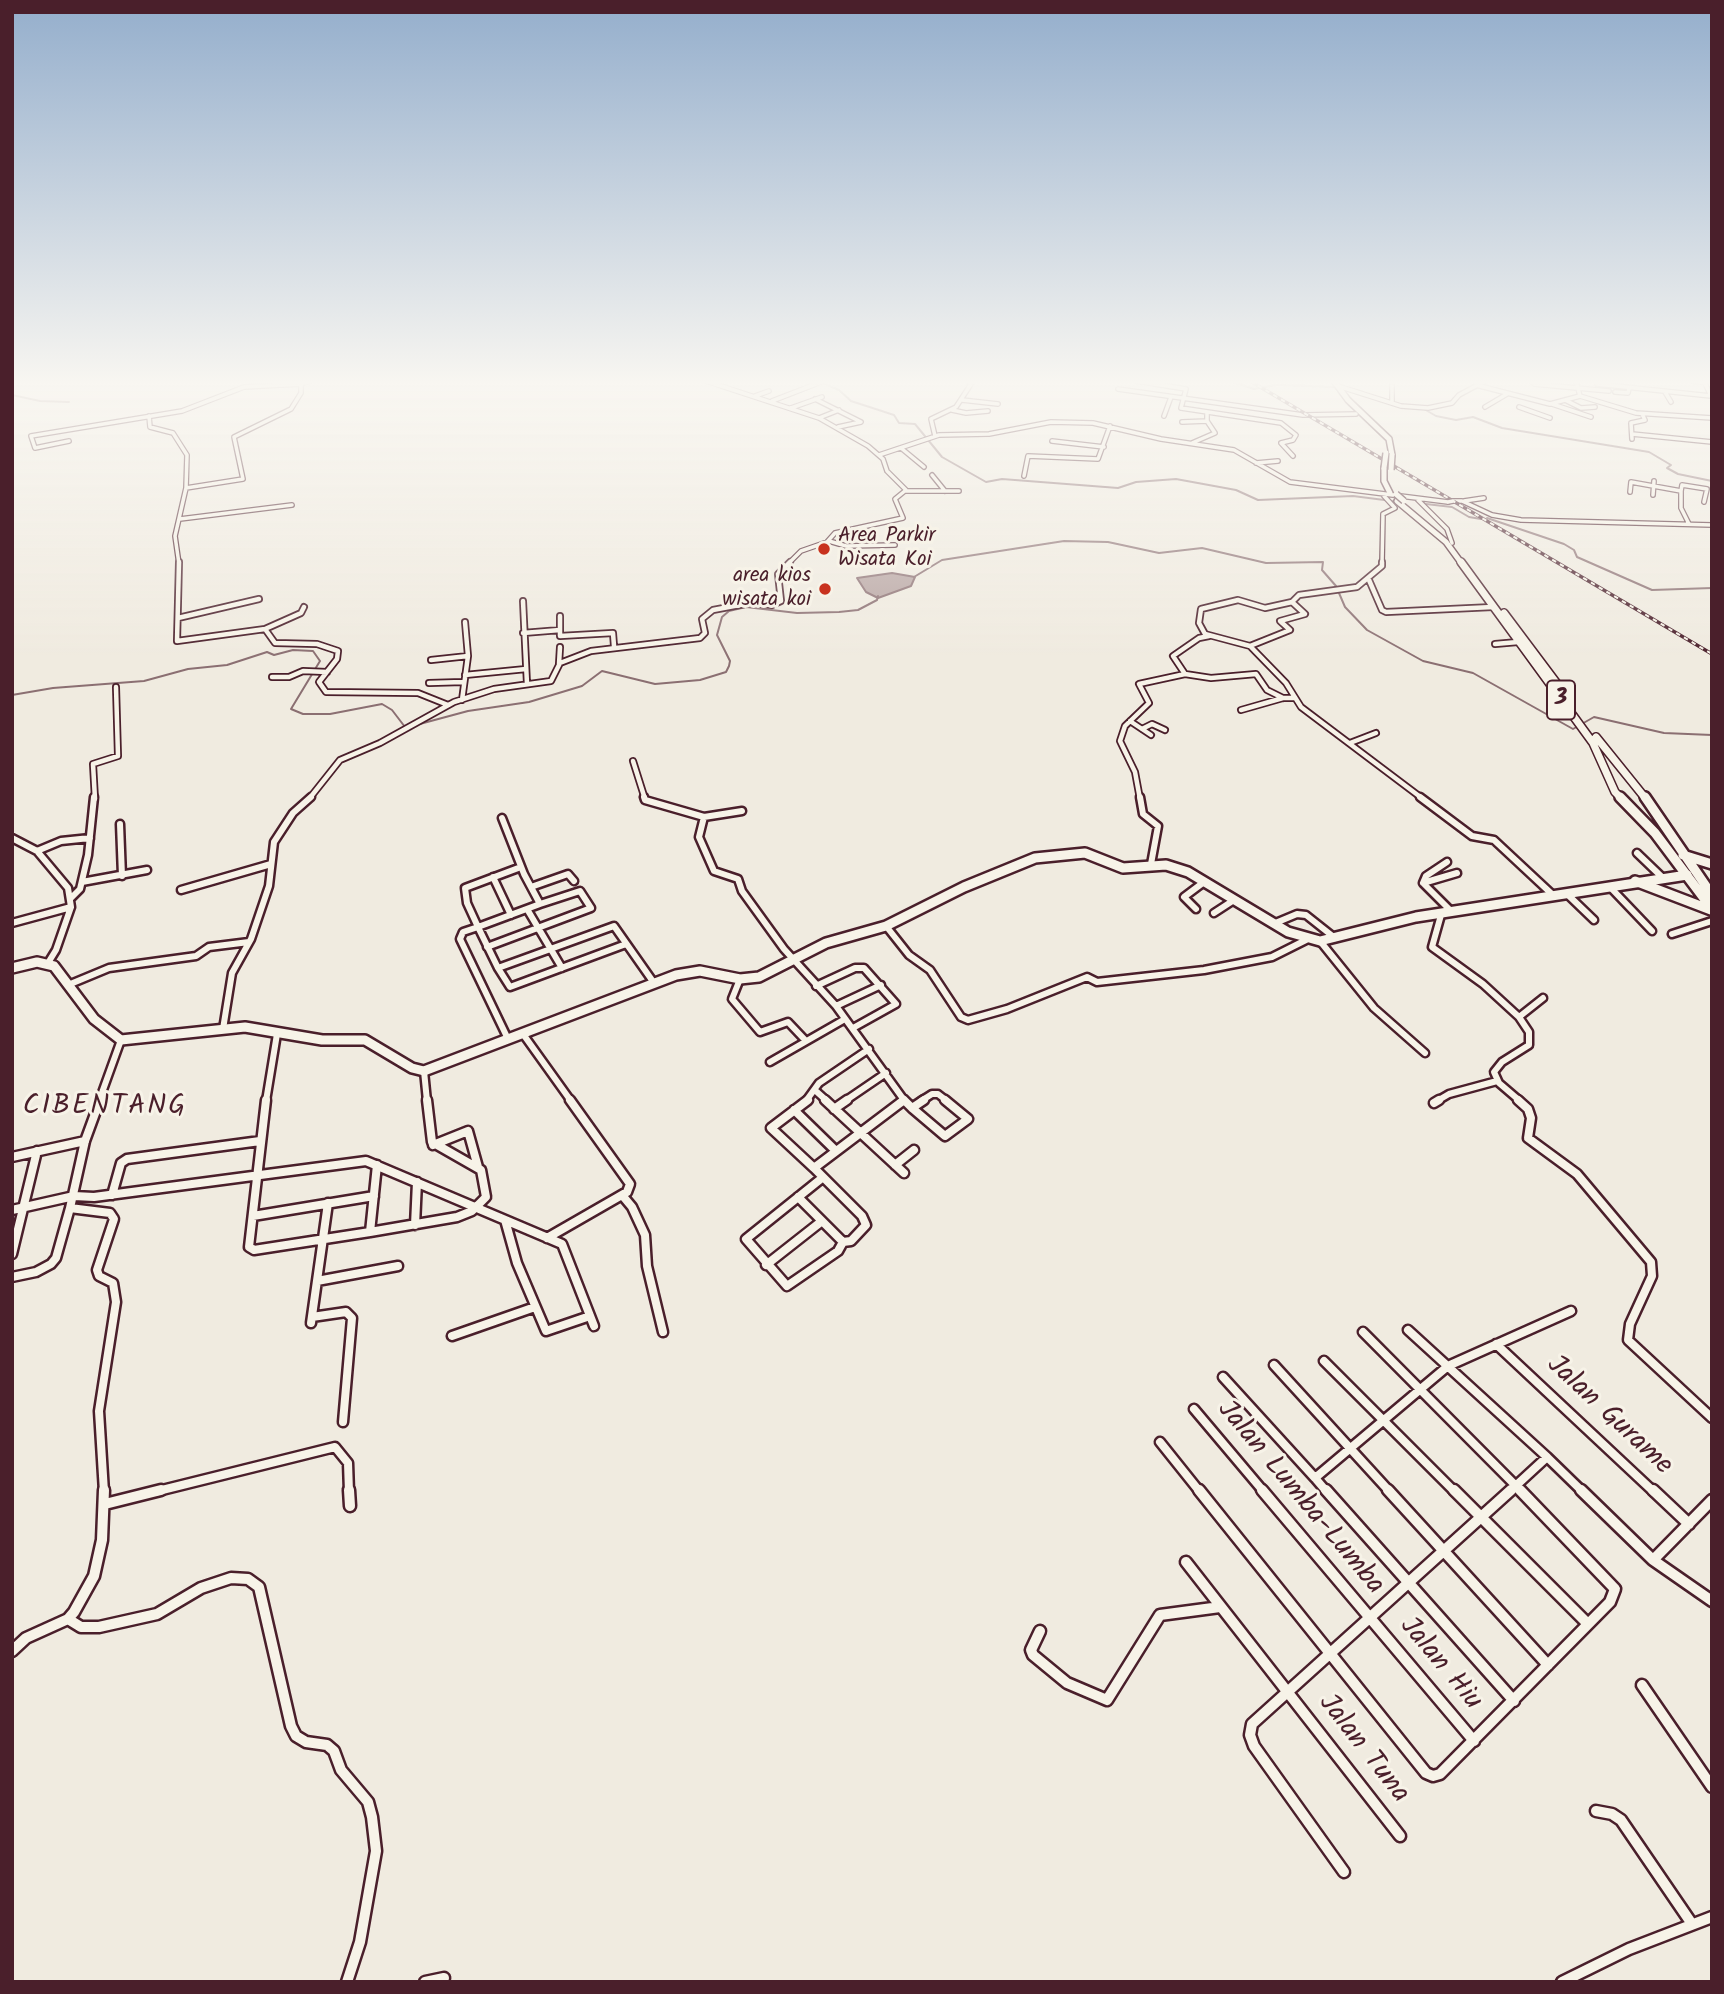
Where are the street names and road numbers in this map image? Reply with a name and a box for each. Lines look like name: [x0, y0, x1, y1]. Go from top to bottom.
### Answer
road number: 3: [1547, 680, 1575, 720]
street label: Jalan Gurame: [1538, 1350, 1678, 1484]
street label: Jalan Lumba-Lumba: [1208, 1395, 1390, 1603]
street label: Jalan Hiu: [1390, 1612, 1488, 1718]
street label: Jalan Tuna: [1309, 1689, 1415, 1811]

